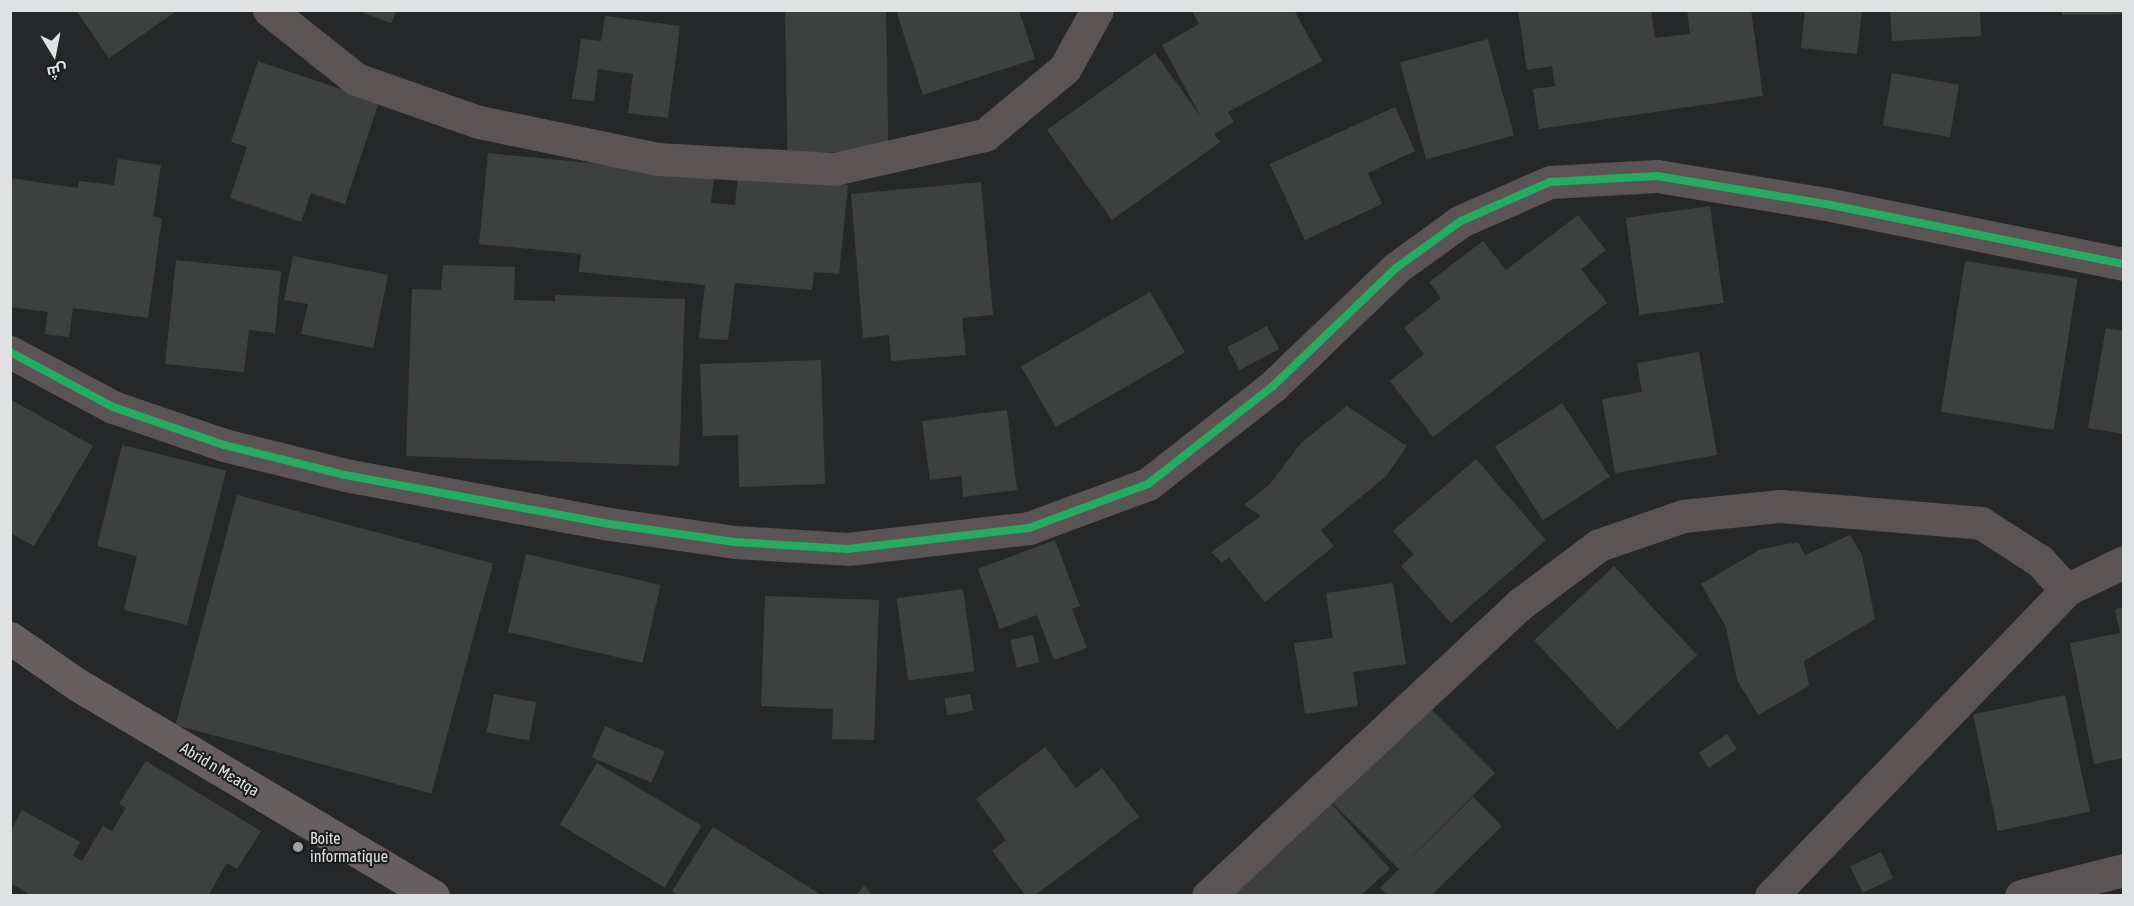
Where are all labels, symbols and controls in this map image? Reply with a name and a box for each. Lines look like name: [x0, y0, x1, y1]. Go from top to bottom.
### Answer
north arrow: [24, 24, 84, 84]
text: ش: [45, 61, 69, 82]
street label: Abrid n Mɛatqa: [177, 738, 263, 800]
place label: Boite informatique: [310, 828, 388, 866]
marker: Boite informatique: [291, 840, 305, 854]

